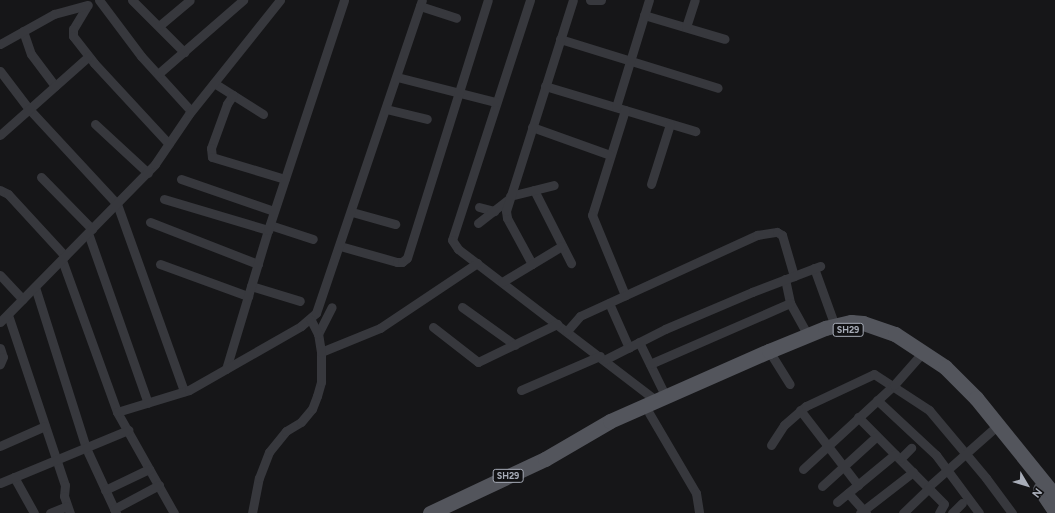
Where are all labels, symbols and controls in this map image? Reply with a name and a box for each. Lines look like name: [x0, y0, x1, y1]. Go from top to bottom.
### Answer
road number: SH29: [832, 323, 864, 337]
north arrow: [1007, 465, 1047, 505]
road number: SH29: [492, 469, 524, 483]
text: N: [1029, 485, 1045, 500]

